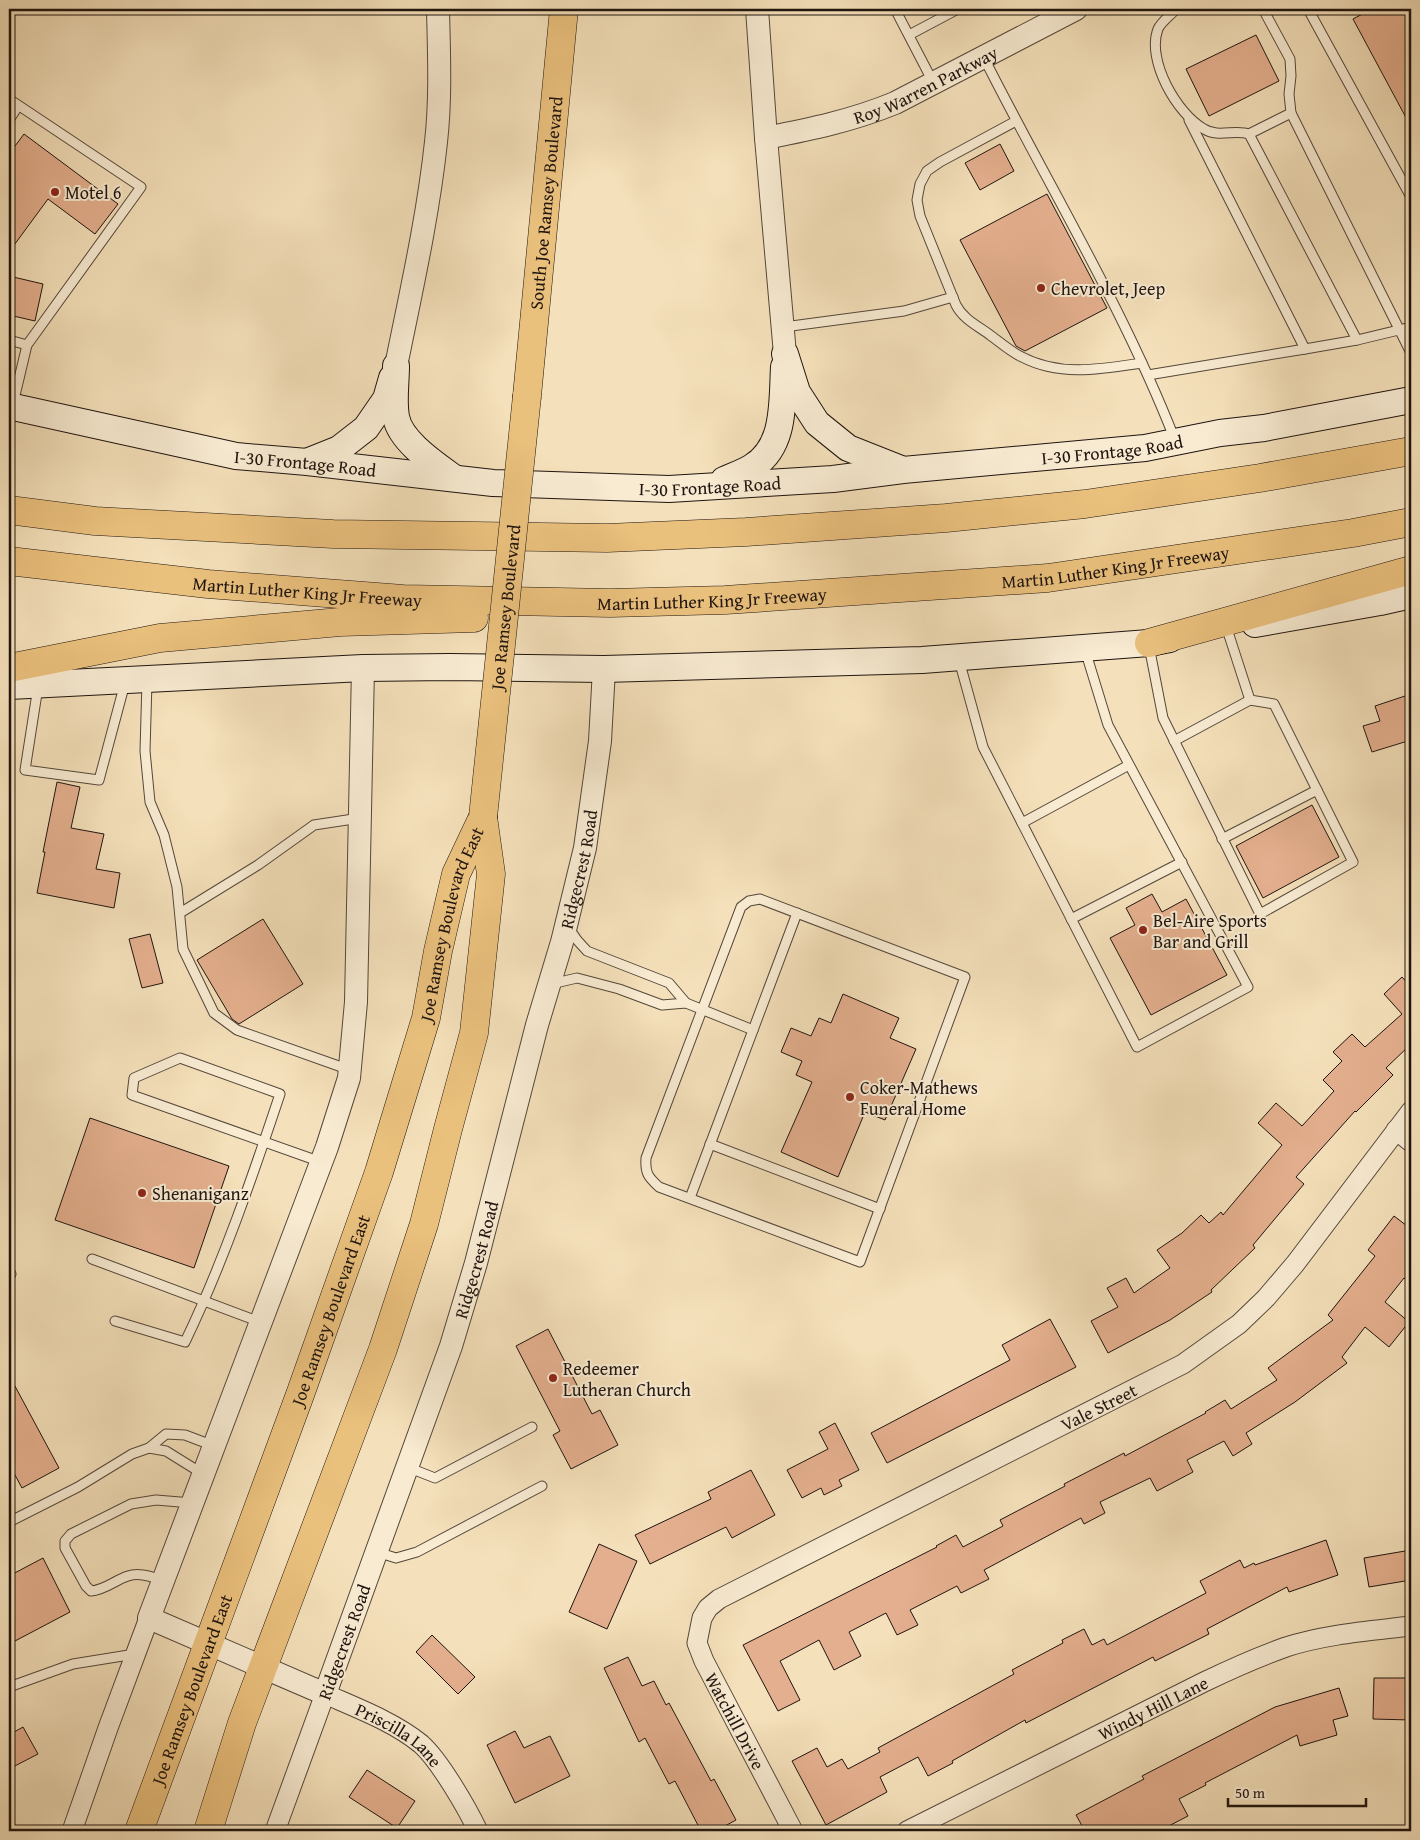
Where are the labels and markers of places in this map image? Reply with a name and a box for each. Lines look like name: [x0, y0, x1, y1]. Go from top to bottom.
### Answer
place label: Motel 6: [65, 179, 121, 206]
marker: Motel 6: [49, 186, 61, 198]
place label: Chevrolet, Jeep: [1051, 275, 1165, 302]
marker: Chevrolet, Jeep: [1035, 282, 1047, 294]
place label: Bel-Aire Sports Bar and Grill: [1153, 907, 1267, 955]
marker: Bel-Aire Sports Bar and Grill: [1137, 924, 1149, 936]
place label: Coker-Mathews Funeral Home: [860, 1074, 978, 1122]
marker: Coker-Mathews Funeral Home: [844, 1091, 856, 1103]
place label: Shenaniganz: [152, 1180, 249, 1207]
marker: Shenaniganz: [136, 1187, 148, 1199]
place label: Redeemer Lutheran Church: [563, 1355, 691, 1403]
marker: Redeemer Lutheran Church: [547, 1372, 559, 1384]

